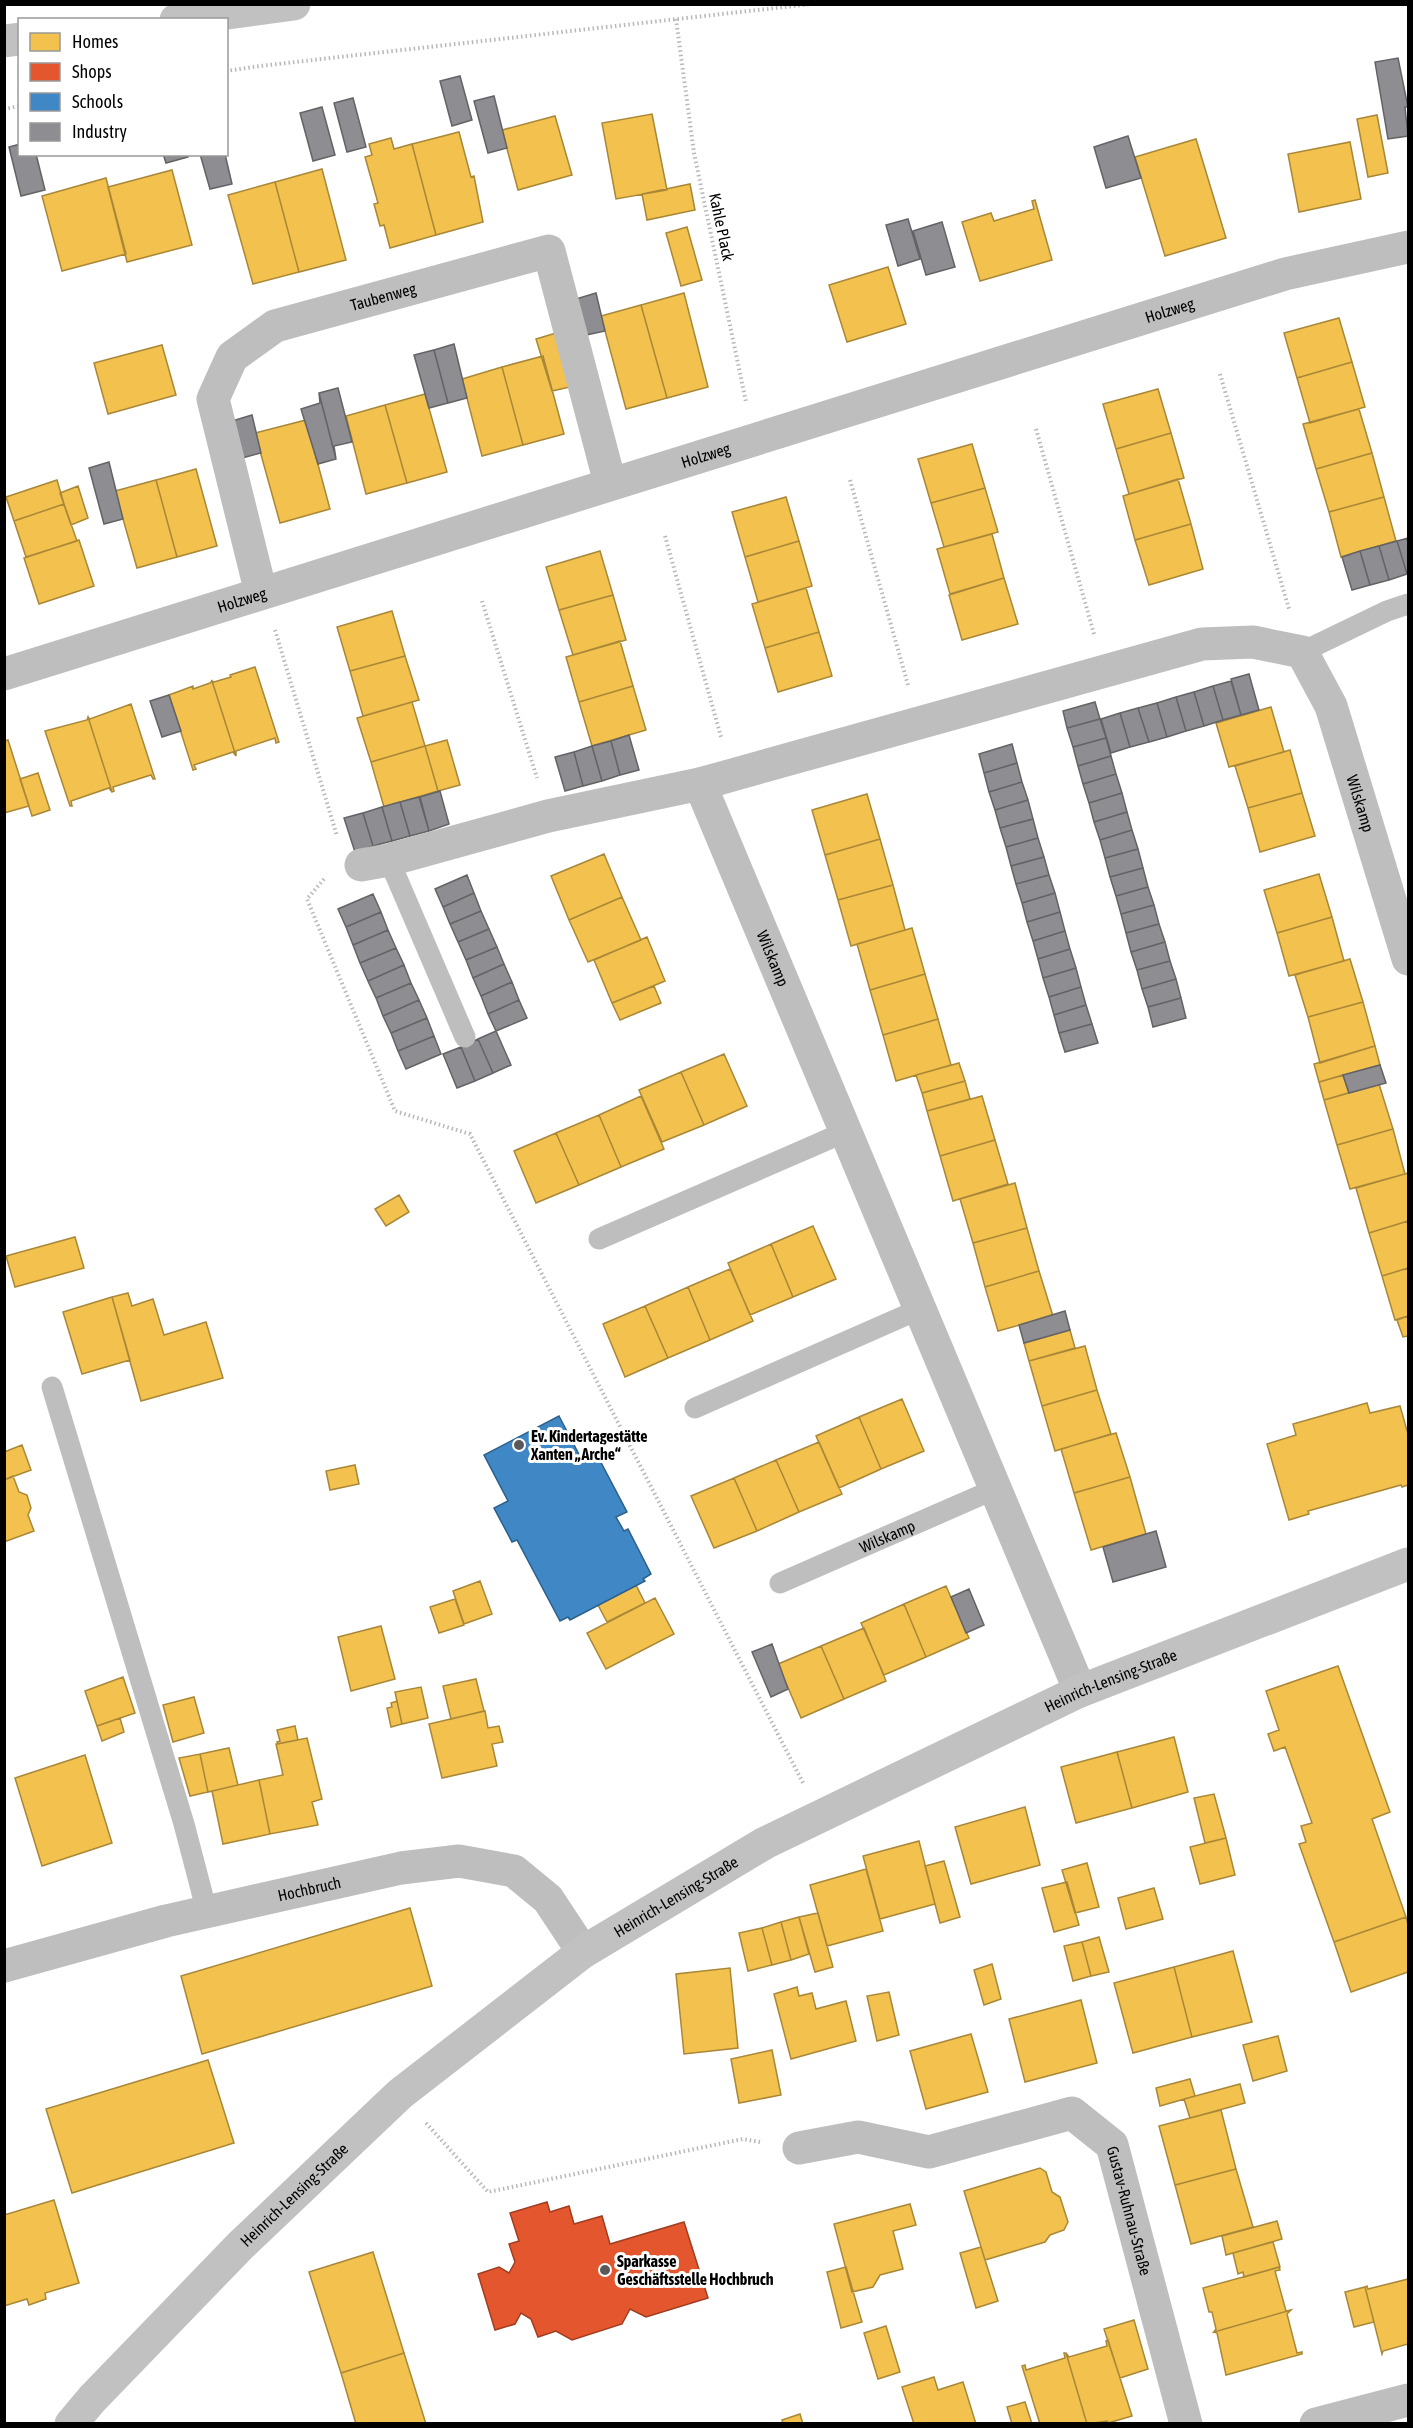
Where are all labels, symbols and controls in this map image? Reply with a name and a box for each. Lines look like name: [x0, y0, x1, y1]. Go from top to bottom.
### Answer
legend: [18, 18, 228, 156]
text: Homes: [72, 31, 118, 52]
text: Shops: [72, 61, 112, 82]
text: Schools: [72, 91, 123, 112]
text: Industry: [72, 121, 127, 142]
street label: Kahle Plack: [706, 192, 738, 262]
street label: Taubenweg: [348, 279, 418, 314]
street label: Holzweg: [1143, 294, 1197, 326]
street label: Holzweg: [679, 439, 733, 471]
street label: Holzweg: [215, 584, 269, 616]
street label: Wilskamp: [1343, 773, 1378, 834]
street label: Wilskamp: [753, 928, 793, 989]
place label: Ev. Kindertagestätte Xanten „Arche“: [530, 1427, 648, 1463]
marker: Ev. Kindertagestätte Xanten „Arche“: [512, 1438, 526, 1452]
street label: Wilskamp: [857, 1516, 918, 1556]
street label: Heinrich-Lensing-Straße: [1041, 1645, 1179, 1716]
street label: Heinrich-Lensing-Straße: [611, 1852, 741, 1940]
street label: Hochbruch: [276, 1873, 343, 1905]
street label: Heinrich-Lensing-Straße: [237, 2139, 351, 2250]
street label: Gustav-Ruhnau-Straße: [1104, 2144, 1155, 2277]
place label: Sparkasse Geschäftsstelle Hochbruch: [617, 2252, 774, 2288]
marker: Sparkasse Geschäftsstelle Hochbruch: [598, 2263, 612, 2277]

